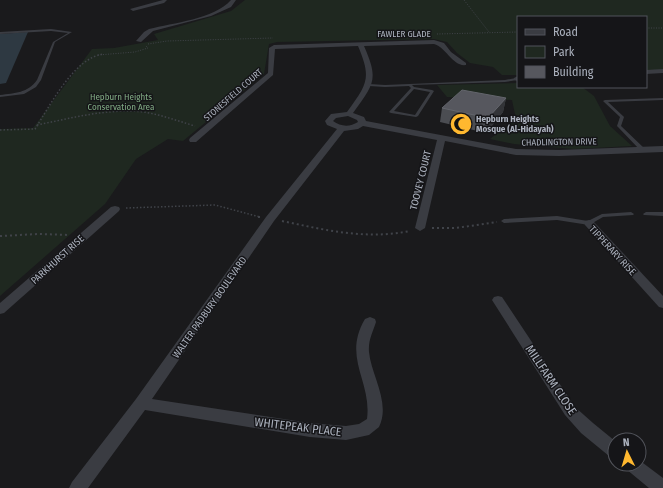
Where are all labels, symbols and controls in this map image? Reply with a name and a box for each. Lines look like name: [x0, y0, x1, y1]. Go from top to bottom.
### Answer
legend: [517, 16, 647, 88]
text: Road: [553, 25, 578, 39]
street label: FAWLER GLADE: [377, 29, 431, 39]
text: Park: [553, 45, 575, 59]
text: Building: [553, 65, 594, 79]
street label: STONESFIELD COURT: [202, 66, 265, 123]
park label: Hepburn Heights Conservation Area: [88, 92, 155, 112]
mosque icon: Hepburn Heights Mosque (Al-Hidayah): [448, 111, 474, 137]
place label: Hepburn Heights Mosque (Al-Hidayah): [476, 114, 554, 134]
street label: CHADLINGTON DRIVE: [521, 136, 597, 148]
street label: TOOVEY COURT: [408, 149, 434, 211]
street label: TIPPERARY RISE: [586, 223, 638, 278]
street label: PARKHURST RISE: [29, 233, 87, 287]
street label: WALTER PADBURY BOULEVARD: [170, 254, 250, 361]
street label: MILLFARM CLOSE: [523, 342, 580, 418]
street label: WHITEPEAK PLACE: [254, 415, 343, 439]
north arrow: [607, 432, 647, 472]
text: N: [622, 436, 630, 449]

